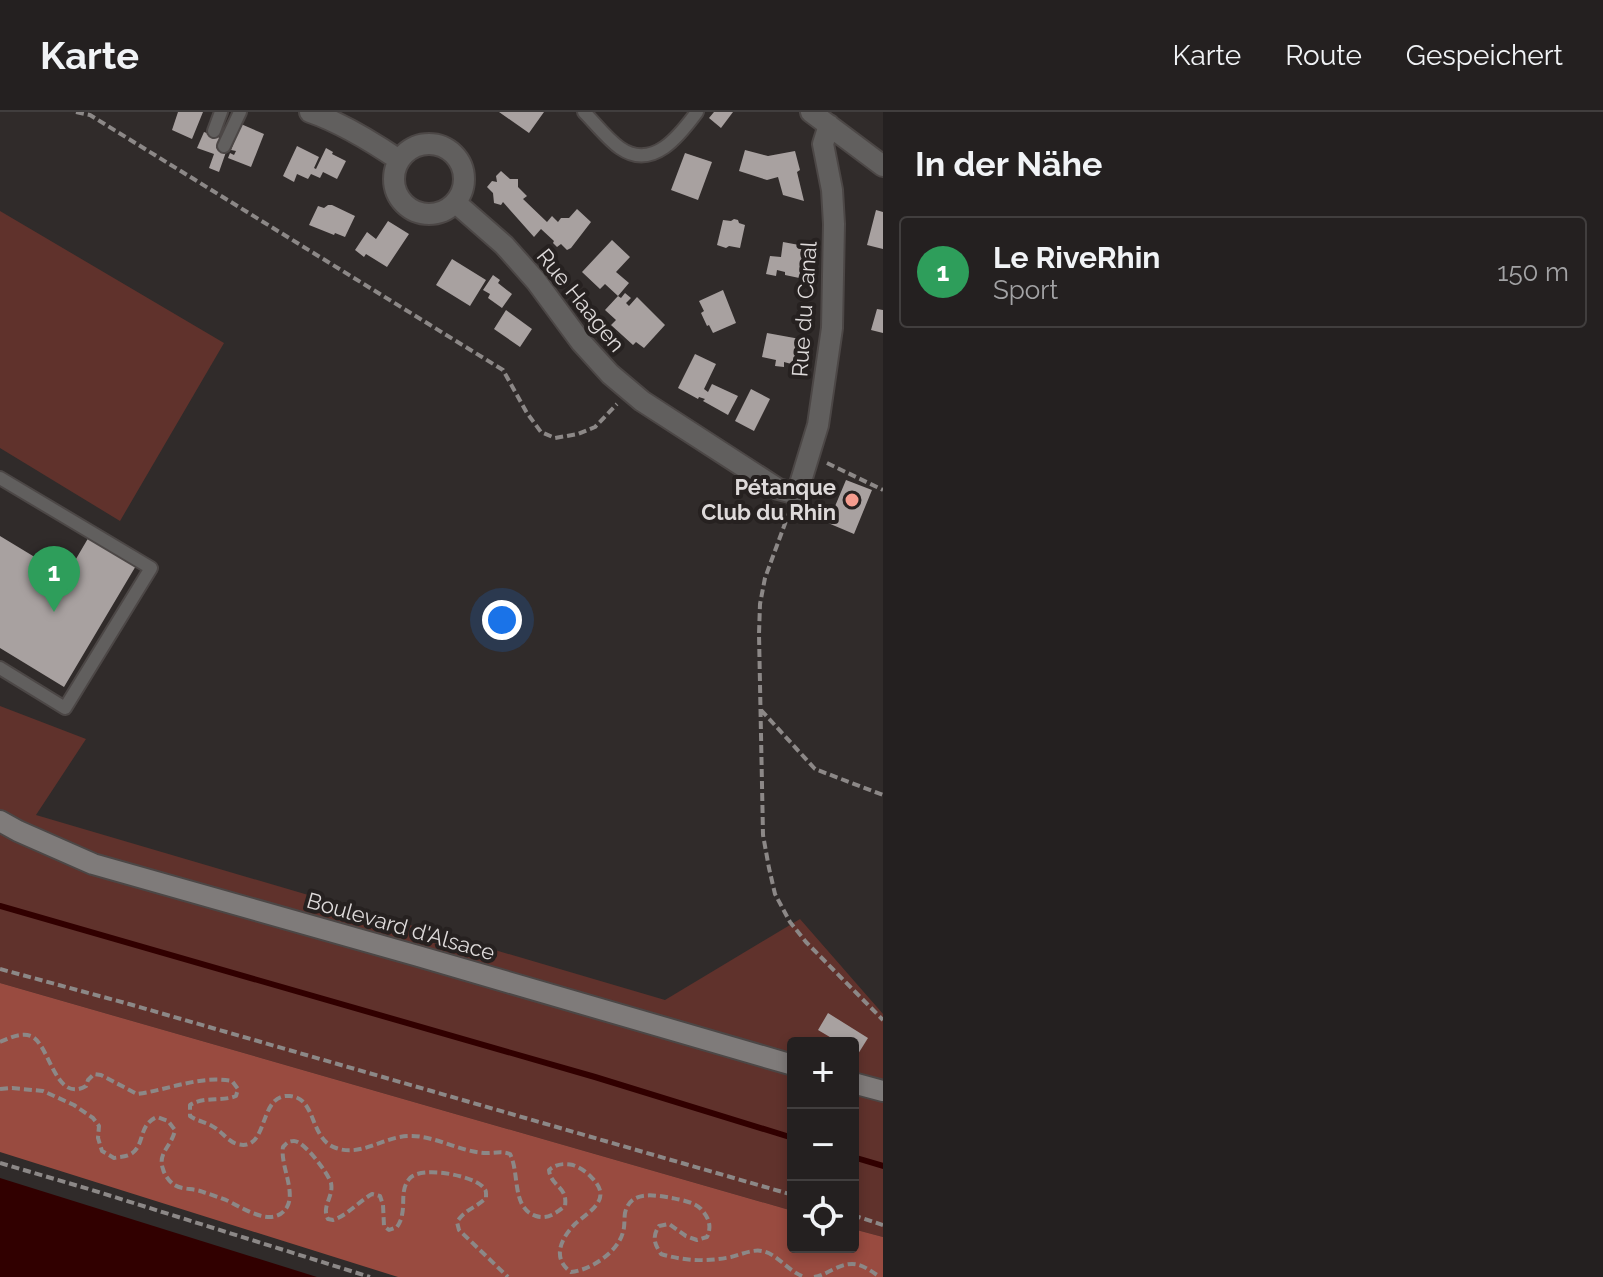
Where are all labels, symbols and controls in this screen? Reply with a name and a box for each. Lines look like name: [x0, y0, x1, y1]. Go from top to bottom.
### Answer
text: Karte: [40, 33, 139, 78]
text: Karte: [1172, 39, 1241, 72]
text: Route: [1285, 39, 1362, 72]
text: Gespeichert: [1406, 39, 1563, 72]
text: In der Nähe: [915, 144, 1102, 184]
street label: Rue du Canal: [786, 240, 822, 378]
text: Le RiveRhin: [993, 240, 1160, 275]
street label: Rue Haagen: [531, 243, 631, 357]
text: 1: [937, 257, 949, 287]
text: 150 m: [1497, 257, 1569, 287]
text: Sport: [993, 275, 1058, 305]
place label: Pétanque Club du Rhin: [701, 474, 836, 525]
marker: Pétanque Club du Rhin: [843, 491, 861, 509]
pin: 1: [28, 546, 80, 612]
your location: [482, 600, 522, 640]
street label: Boulevard d'Alsace: [304, 887, 498, 965]
map controls: [787, 1037, 859, 1253]
button: +: [787, 1037, 859, 1109]
button: −: [787, 1109, 859, 1181]
button: locate: [787, 1181, 859, 1253]

